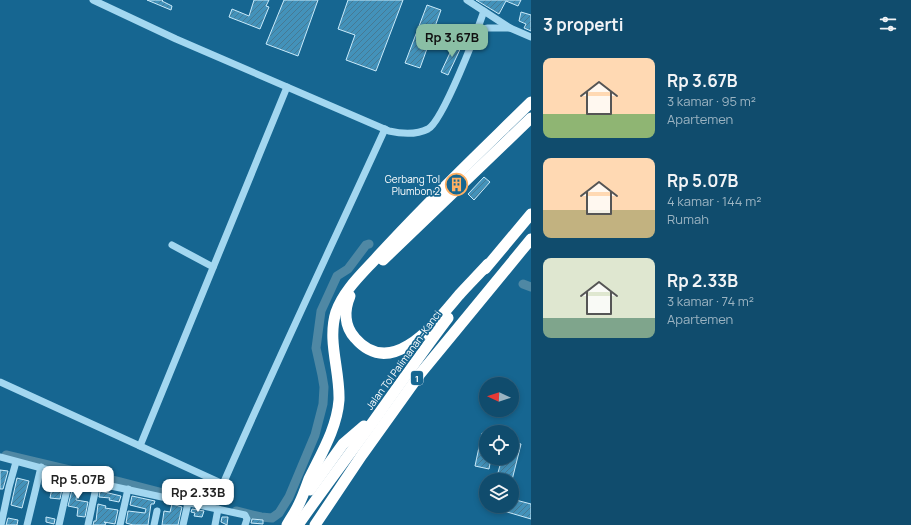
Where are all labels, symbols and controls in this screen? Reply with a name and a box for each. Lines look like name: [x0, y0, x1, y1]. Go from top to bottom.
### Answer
text: 3 properti: [543, 13, 624, 36]
icon: filters: [877, 13, 899, 35]
pin: Rp 3.67B: [411, 24, 493, 58]
text: Rp 3.67B: [425, 28, 479, 46]
text: Rp 3.67B: [667, 69, 738, 92]
icon: home: [575, 74, 623, 122]
text: 3 kamar · 95 m²: [667, 92, 756, 110]
text: Apartemen: [667, 110, 733, 128]
text: Rp 5.07B: [667, 169, 738, 192]
place label: Gerbang Tol Plumbon 2: [385, 172, 440, 198]
building icon: Gerbang Tol Plumbon 2: [443, 172, 469, 198]
icon: home: [575, 174, 623, 222]
text: 4 kamar · 144 m²: [667, 192, 761, 210]
text: Rumah: [667, 210, 709, 228]
text: Rp 2.33B: [667, 269, 738, 292]
icon: home: [575, 274, 623, 322]
text: 3 kamar · 74 m²: [667, 292, 754, 310]
street label: Jalan Tol Palimanan–Kanci: [362, 308, 444, 412]
text: Apartemen: [667, 310, 733, 328]
road number: 1: [411, 371, 423, 385]
north arrow: [479, 377, 519, 417]
map controls: [479, 377, 519, 513]
button: locate: [479, 425, 519, 465]
pin: Rp 5.07B: [37, 466, 119, 500]
text: Rp 5.07B: [51, 470, 105, 488]
button: layers: [479, 473, 519, 513]
pin: Rp 2.33B: [157, 479, 239, 513]
text: Rp 2.33B: [171, 483, 225, 501]

